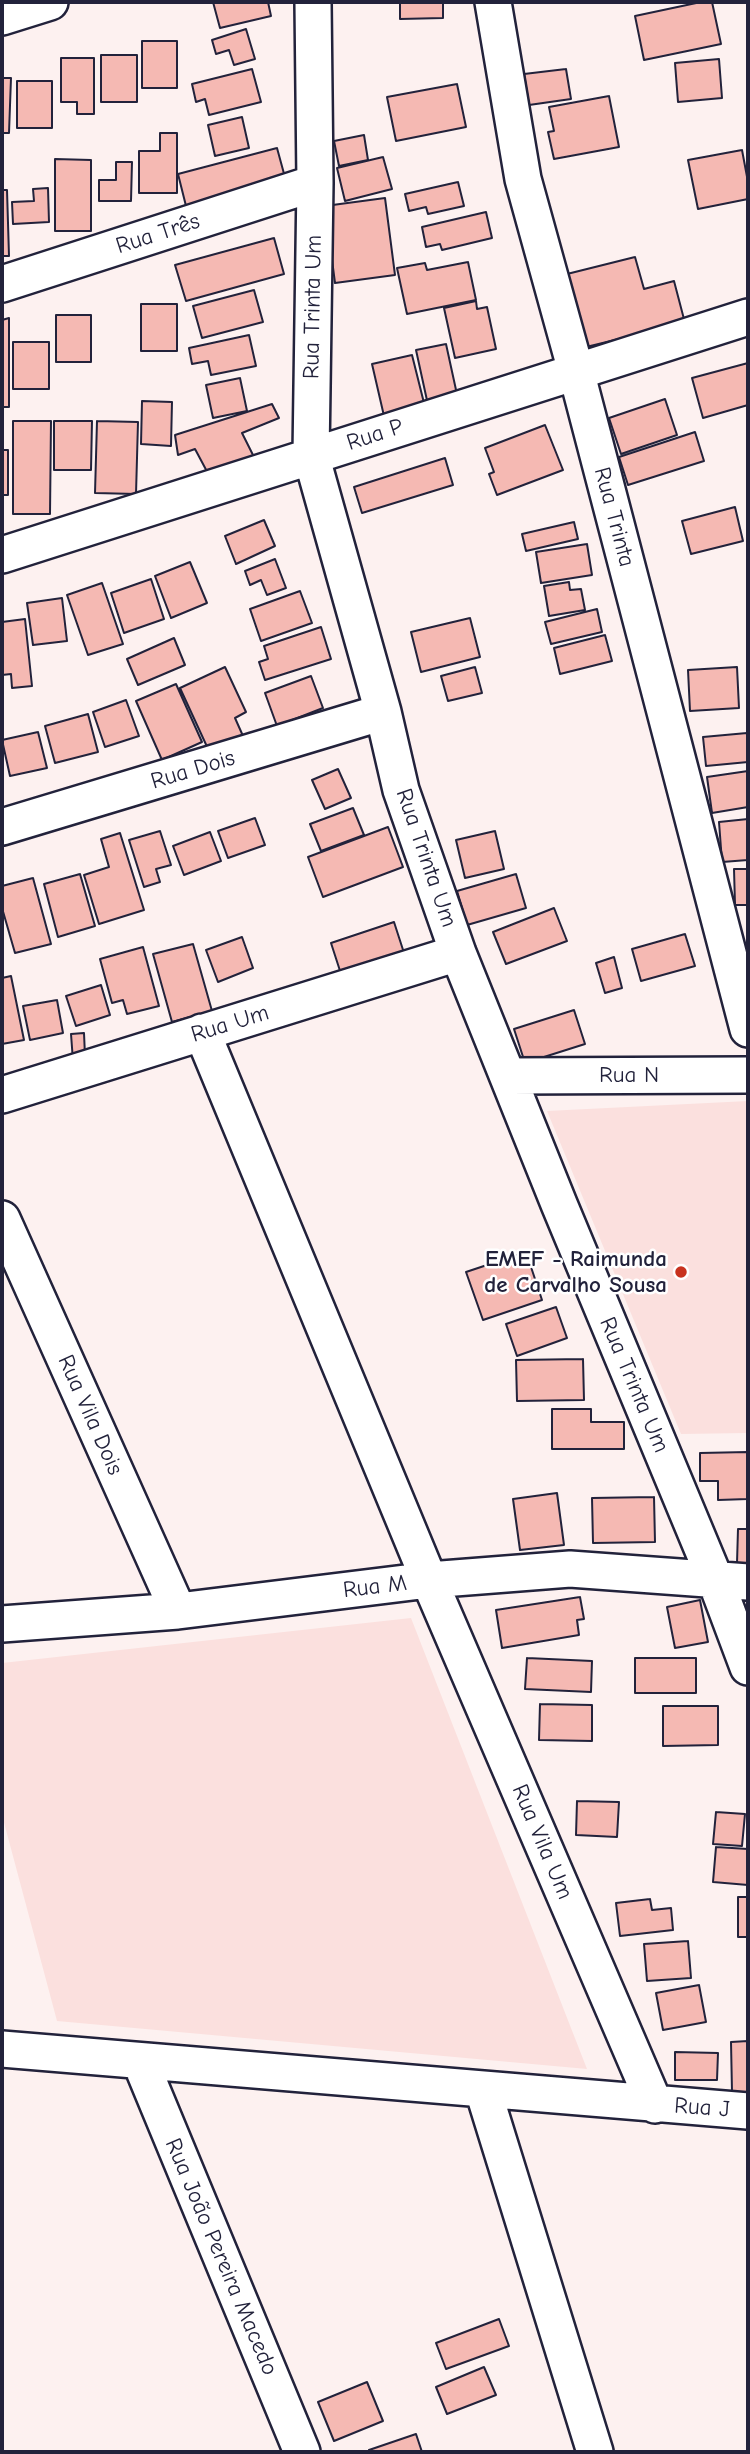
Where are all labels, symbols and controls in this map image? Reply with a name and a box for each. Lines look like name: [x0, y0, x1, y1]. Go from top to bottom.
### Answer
street label: Rua Três: [113, 208, 203, 260]
street label: Rua Trinta Um: [298, 235, 328, 379]
street label: Rua P: [343, 413, 407, 457]
street label: Rua Trinta: [587, 464, 641, 570]
street label: Rua Dois: [148, 744, 238, 796]
street label: Rua Trinta Um: [389, 785, 463, 931]
street label: Rua Um: [188, 999, 272, 1049]
street label: Rua N: [599, 1061, 659, 1089]
place label: EMEF - Raimunda de Carvalho Sousa: [484, 1245, 667, 1299]
marker: EMEF - Raimunda de Carvalho Sousa: [673, 1264, 689, 1280]
street label: Rua Trinta Um: [593, 1313, 675, 1457]
street label: Rua Vila Dois: [51, 1351, 129, 1479]
street label: Rua M: [341, 1569, 409, 1605]
street label: Rua Vila Um: [505, 1780, 579, 1904]
street label: Rua J: [673, 2092, 731, 2124]
street label: Rua João Pereira Macedo: [159, 2134, 283, 2380]

